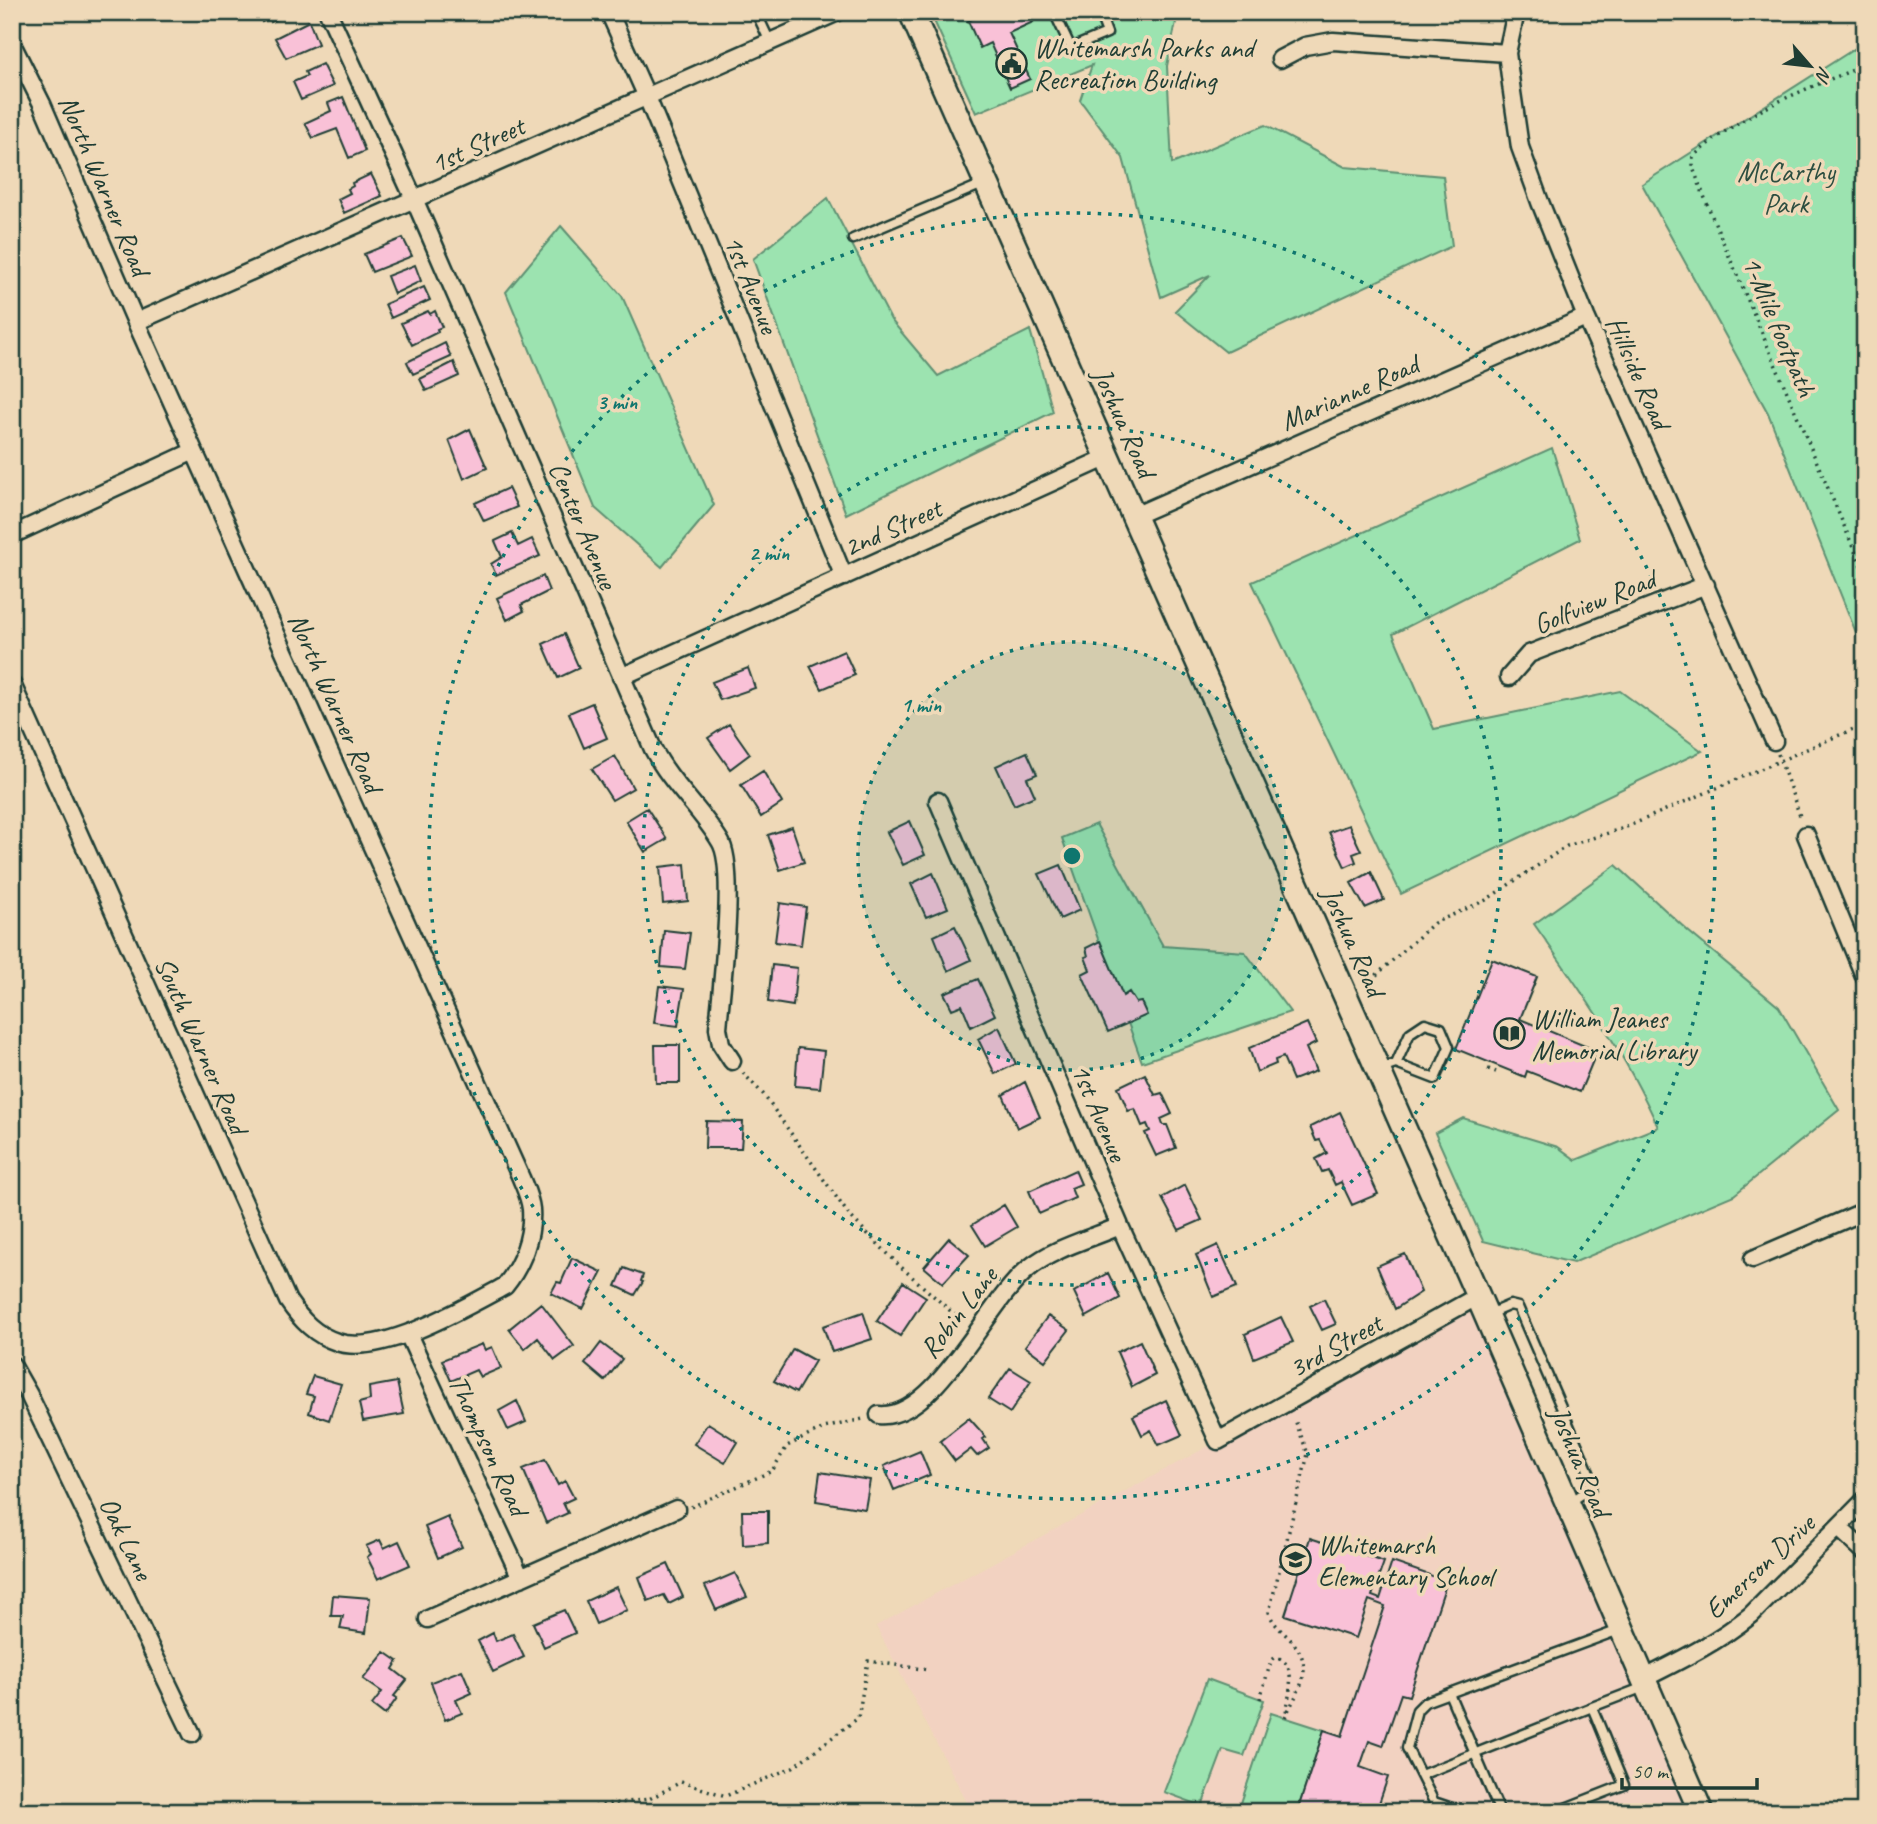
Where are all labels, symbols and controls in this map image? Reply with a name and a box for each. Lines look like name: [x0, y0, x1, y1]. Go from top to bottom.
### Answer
place label: Whitemarsh Parks and Recreation Building: [1034, 30, 1257, 97]
north arrow: [1776, 32, 1846, 102]
public building icon: Whitemarsh Parks and Recreation Building: [994, 46, 1028, 80]
text: N: [1809, 63, 1837, 87]
street label: North Warner Road: [51, 90, 160, 284]
street label: 1st Street: [425, 107, 532, 181]
park label: McCarthy Park: [1737, 154, 1837, 221]
street label: 1st Avenue: [716, 230, 788, 340]
street label: 1-Mile footpath: [1734, 251, 1825, 402]
street label: Hillside Road: [1598, 311, 1680, 437]
street label: Marianne Road: [1275, 345, 1427, 438]
street label: Joshua Road: [1084, 360, 1166, 486]
text: 3 min: [597, 389, 637, 415]
street label: Center Avenue: [541, 456, 627, 596]
street label: 2nd Street: [838, 489, 949, 564]
text: 2 min: [749, 540, 789, 566]
street label: Golfview Road: [1528, 560, 1664, 642]
street label: North Warner Road: [280, 607, 392, 801]
text: 1 min: [901, 692, 941, 718]
centre of rings: [1060, 844, 1084, 868]
street label: Joshua Road: [1313, 879, 1395, 1005]
street label: South Warner Road: [147, 951, 258, 1143]
place label: William Jeanes Memorial Library: [1532, 1001, 1699, 1068]
library icon: William Jeanes Memorial Library: [1492, 1017, 1526, 1051]
street label: 1st Avenue: [1063, 1058, 1136, 1168]
street label: Robin Lane: [912, 1258, 1006, 1365]
street label: 3rd Street: [1283, 1304, 1390, 1385]
street label: Thompson Road: [441, 1370, 538, 1525]
street label: Joshua Road: [1541, 1399, 1621, 1525]
street label: Oak Lane: [92, 1491, 162, 1587]
street label: Emerson Drive: [1697, 1505, 1823, 1626]
place label: Whitemarsh Elementary School: [1318, 1527, 1498, 1594]
school or university icon: Whitemarsh Elementary School: [1278, 1543, 1312, 1577]
scale bar: [1622, 1747, 1756, 1791]
text: 50 m: [1632, 1758, 1670, 1784]

